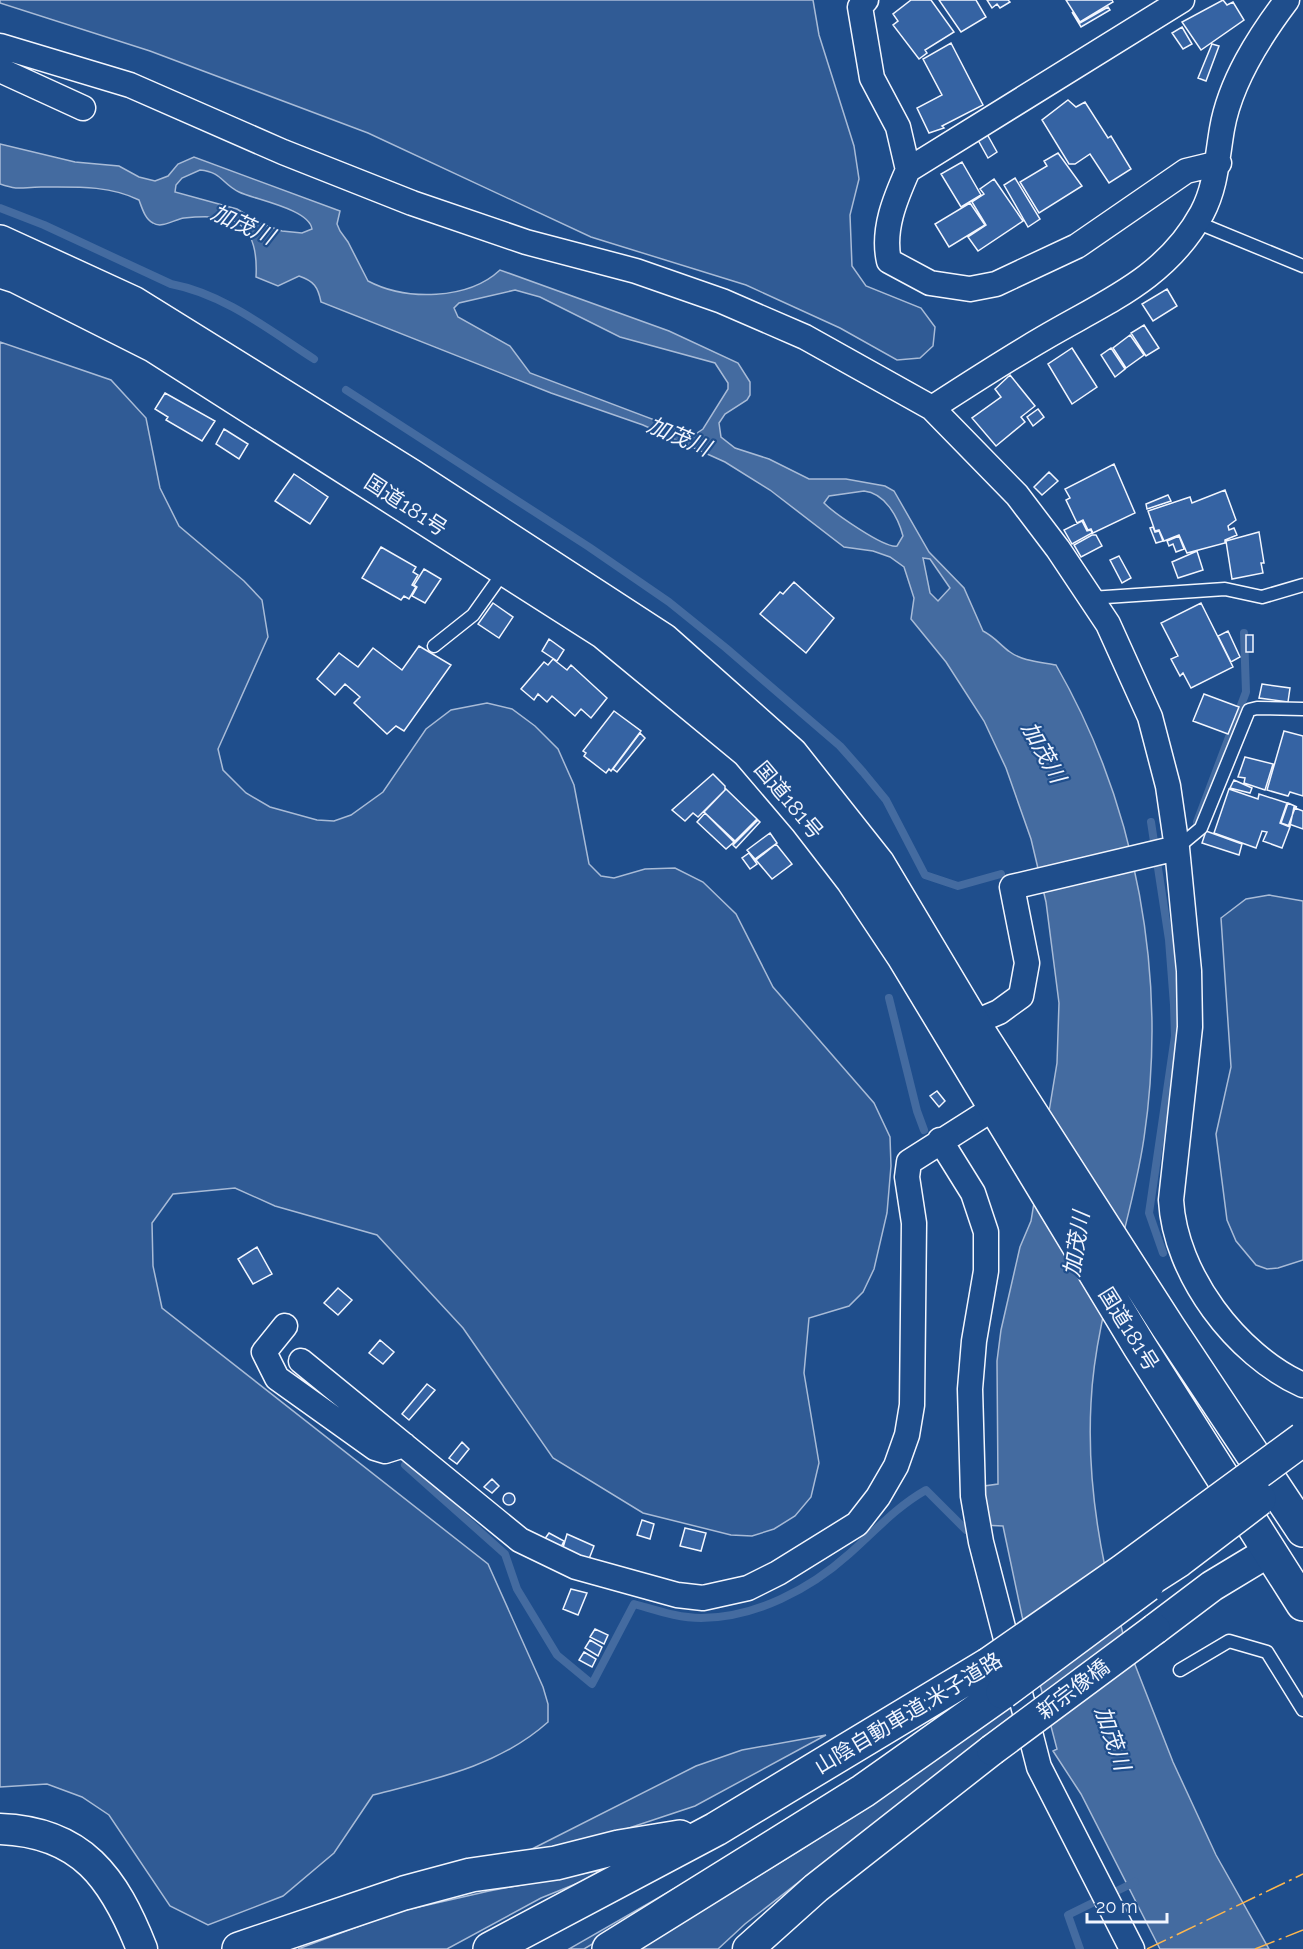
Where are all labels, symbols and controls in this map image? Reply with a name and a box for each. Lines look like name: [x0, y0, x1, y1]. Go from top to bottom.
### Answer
water label: 加茂川: [208, 199, 280, 250]
water label: 加茂川: [644, 411, 716, 462]
street label: 国道181号: [360, 469, 452, 541]
water label: 加茂川: [1017, 717, 1072, 789]
street label: 国道181号: [749, 756, 829, 844]
water label: 加茂川: [1058, 1207, 1094, 1279]
street label: 国道181号: [1094, 1283, 1164, 1375]
street label: 山陰自動車道;米子道路: [810, 1647, 1006, 1779]
street label: 新宗像橋: [1032, 1654, 1114, 1724]
water label: 加茂川: [1090, 1703, 1137, 1775]
scale bar: [1087, 1886, 1166, 1924]
text: 20 m: [1096, 1896, 1138, 1917]

